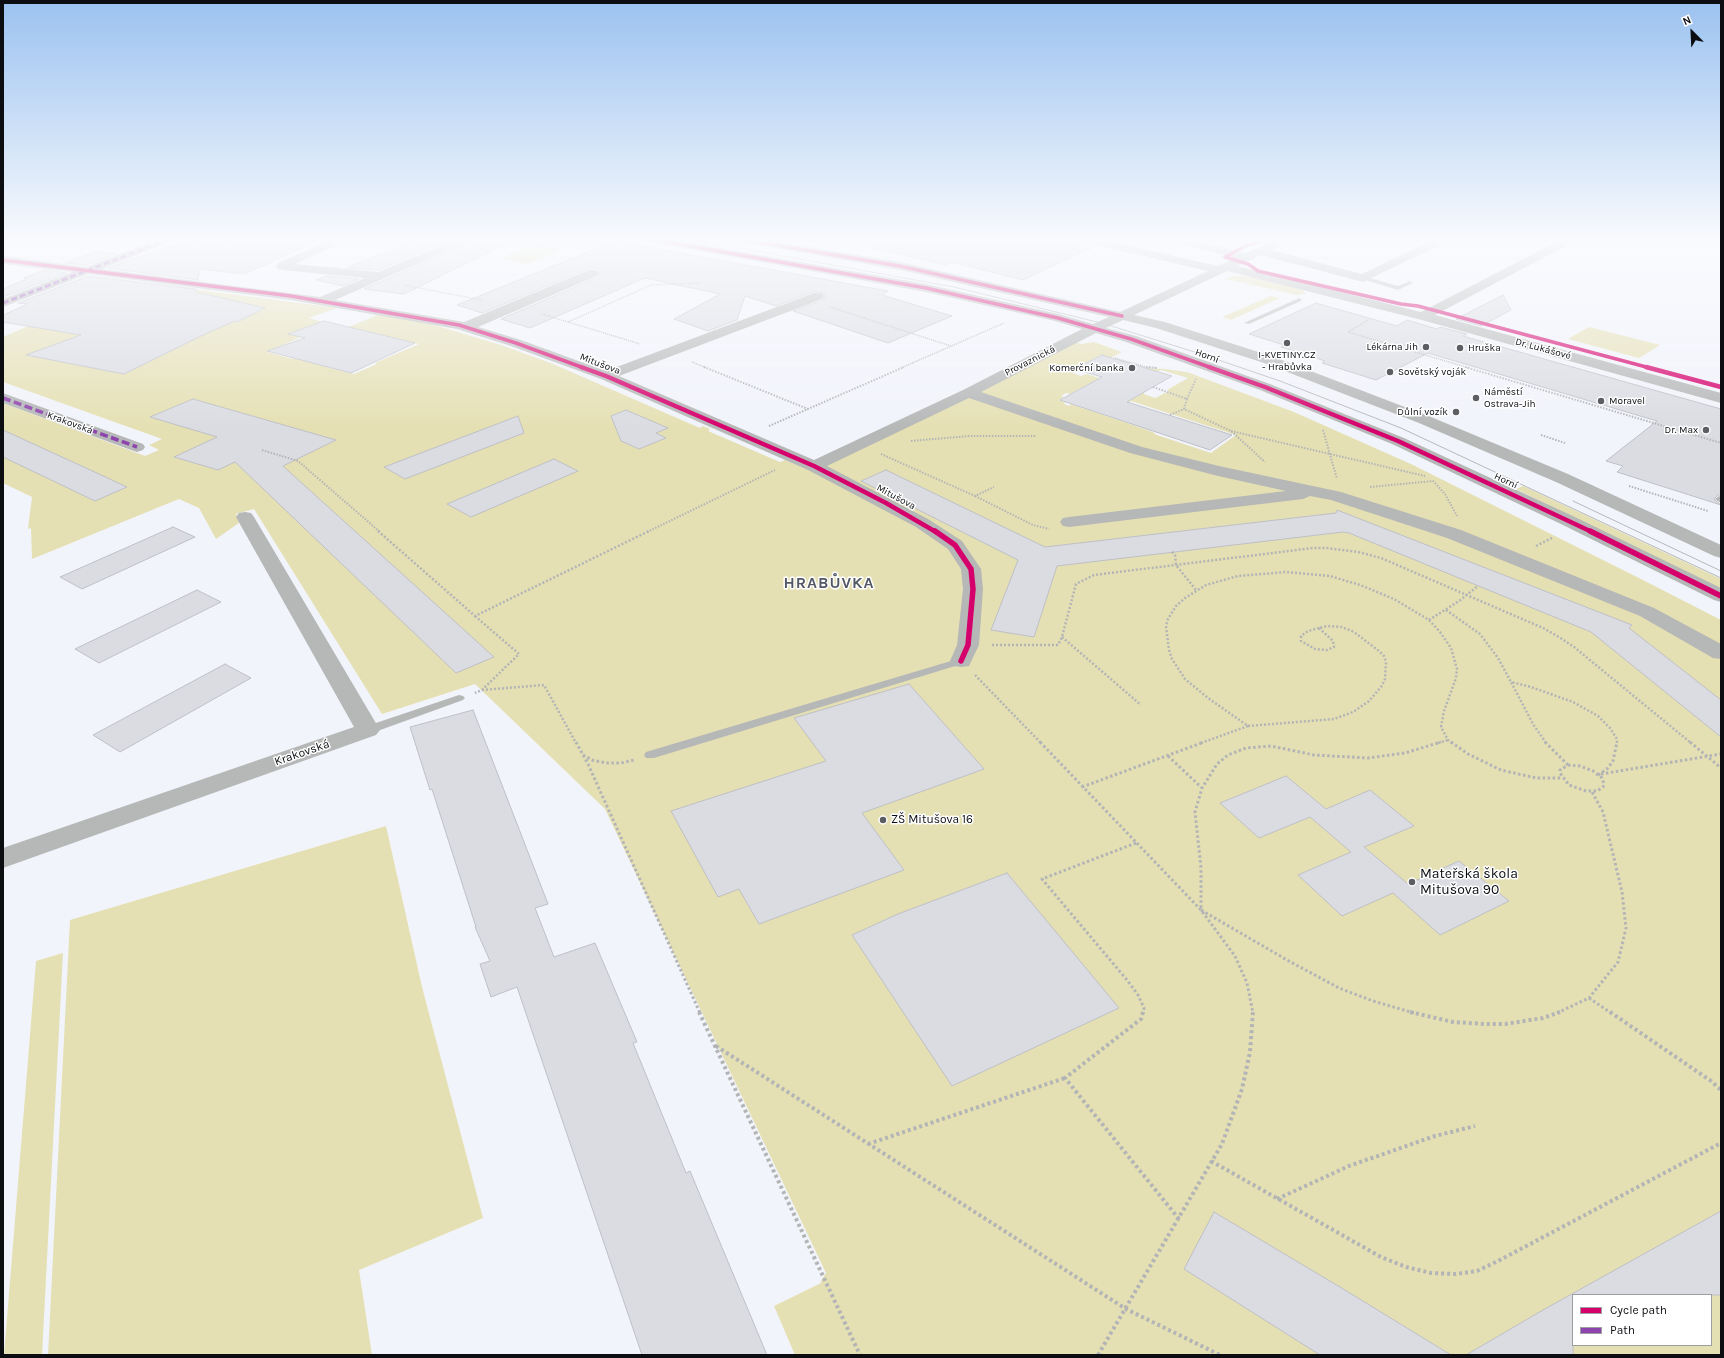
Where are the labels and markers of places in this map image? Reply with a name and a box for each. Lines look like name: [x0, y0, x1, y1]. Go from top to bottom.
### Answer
marker: I-KVETINY.CZ - Hrabůvka: [1282, 338, 1292, 348]
place label: Lékárna Jih: [1366, 341, 1418, 353]
marker: Lékárna Jih: [1421, 342, 1431, 352]
place label: Hruška: [1468, 342, 1501, 354]
marker: Hruška: [1455, 343, 1465, 353]
place label: I-KVETINY.CZ - Hrabůvka: [1258, 349, 1316, 372]
place label: Komerční banka: [1049, 362, 1124, 374]
marker: Komerční banka: [1127, 363, 1137, 373]
place label: Sovětský voják: [1398, 366, 1466, 378]
marker: Sovětský voják: [1385, 367, 1395, 377]
place label: Náměstí Ostrava-Jih: [1484, 386, 1536, 410]
marker: Náměstí Ostrava-Jih: [1471, 393, 1481, 403]
place label: Moravel: [1609, 395, 1645, 407]
marker: Moravel: [1596, 396, 1606, 406]
place label: Důlní vozík: [1397, 406, 1448, 418]
marker: Důlní vozík: [1451, 407, 1461, 417]
place label: Dr. Max: [1665, 424, 1698, 436]
marker: Dr. Max: [1701, 425, 1711, 435]
place label: ZŠ Mitušova 16: [891, 813, 973, 827]
marker: ZŠ Mitušova 16: [878, 815, 888, 825]
place label: Mateřská škola Mitušova 90: [1420, 866, 1518, 898]
marker: Mateřská škola Mitušova 90: [1407, 877, 1417, 887]

